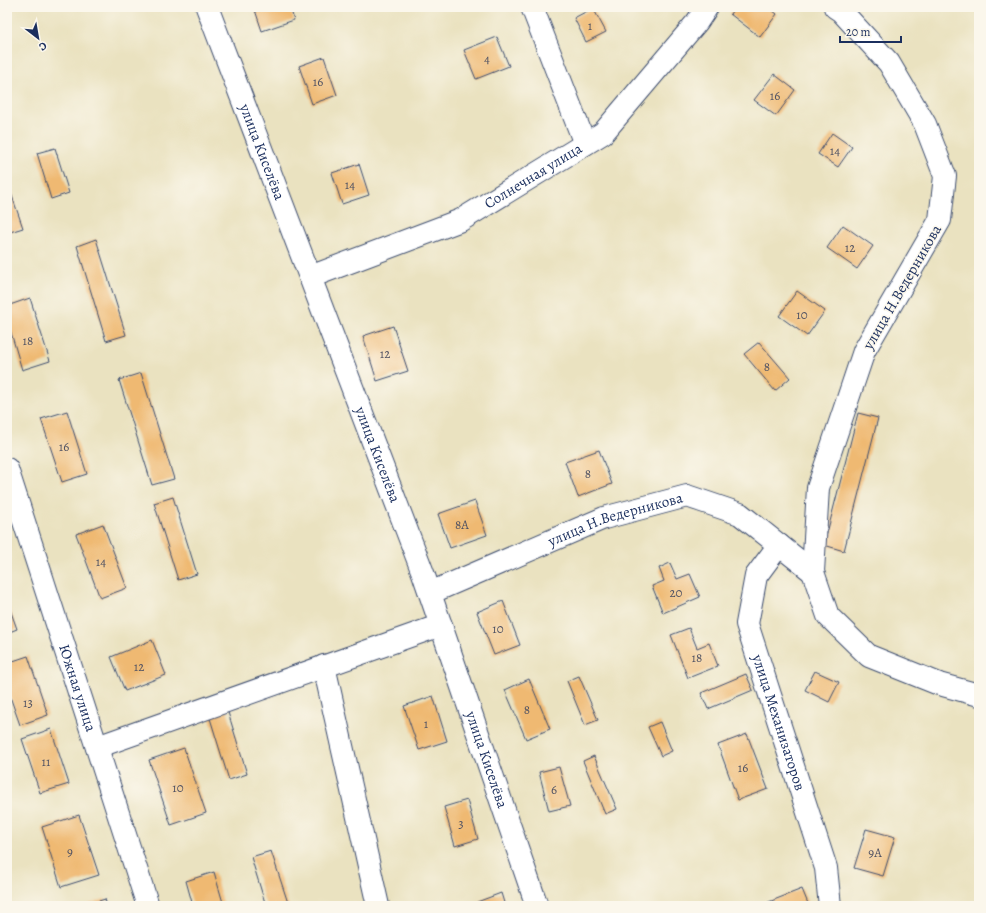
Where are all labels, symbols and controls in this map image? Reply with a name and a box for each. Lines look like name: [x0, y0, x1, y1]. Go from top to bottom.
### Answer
house number: 1: [588, 17, 593, 34]
north arrow: [18, 18, 58, 58]
scale bar: [840, 18, 901, 44]
text: 20 m: [846, 24, 870, 40]
text: С: [36, 38, 50, 54]
house number: 4: [484, 50, 490, 67]
house number: 16: [313, 73, 323, 90]
house number: 16: [770, 87, 780, 104]
street label: улица Киселёва: [235, 100, 290, 203]
street label: Солнечная улица: [481, 138, 586, 213]
house number: 14: [830, 142, 840, 159]
house number: 14: [345, 176, 355, 193]
street label: улица Н.Ведерникова: [858, 221, 946, 354]
house number: 12: [845, 239, 855, 256]
house number: 10: [796, 306, 808, 323]
house number: 18: [23, 332, 33, 349]
house number: 12: [380, 345, 390, 362]
house number: 8: [764, 358, 770, 375]
street label: улица Киселёва: [350, 403, 405, 505]
house number: 16: [59, 438, 69, 455]
house number: 8: [585, 465, 591, 482]
street label: улица Н.Ведерникова: [544, 488, 685, 551]
house number: 8А: [455, 516, 469, 533]
house number: 14: [96, 553, 106, 570]
house number: 20: [669, 584, 683, 601]
house number: 10: [492, 620, 504, 637]
street label: Южная улица: [54, 642, 101, 734]
house number: 18: [692, 649, 702, 666]
street label: улица Механизаторов: [747, 651, 810, 793]
house number: 12: [134, 658, 144, 675]
house number: 13: [23, 694, 33, 711]
house number: 8: [524, 701, 530, 718]
street label: улица Киселёва: [461, 708, 513, 811]
house number: 1: [424, 715, 429, 732]
house number: 11: [42, 753, 51, 770]
house number: 16: [738, 759, 748, 776]
house number: 10: [172, 779, 184, 796]
house number: 6: [551, 781, 557, 798]
house number: 3: [458, 815, 464, 832]
house number: 9: [67, 843, 73, 860]
house number: 9А: [868, 844, 882, 861]

